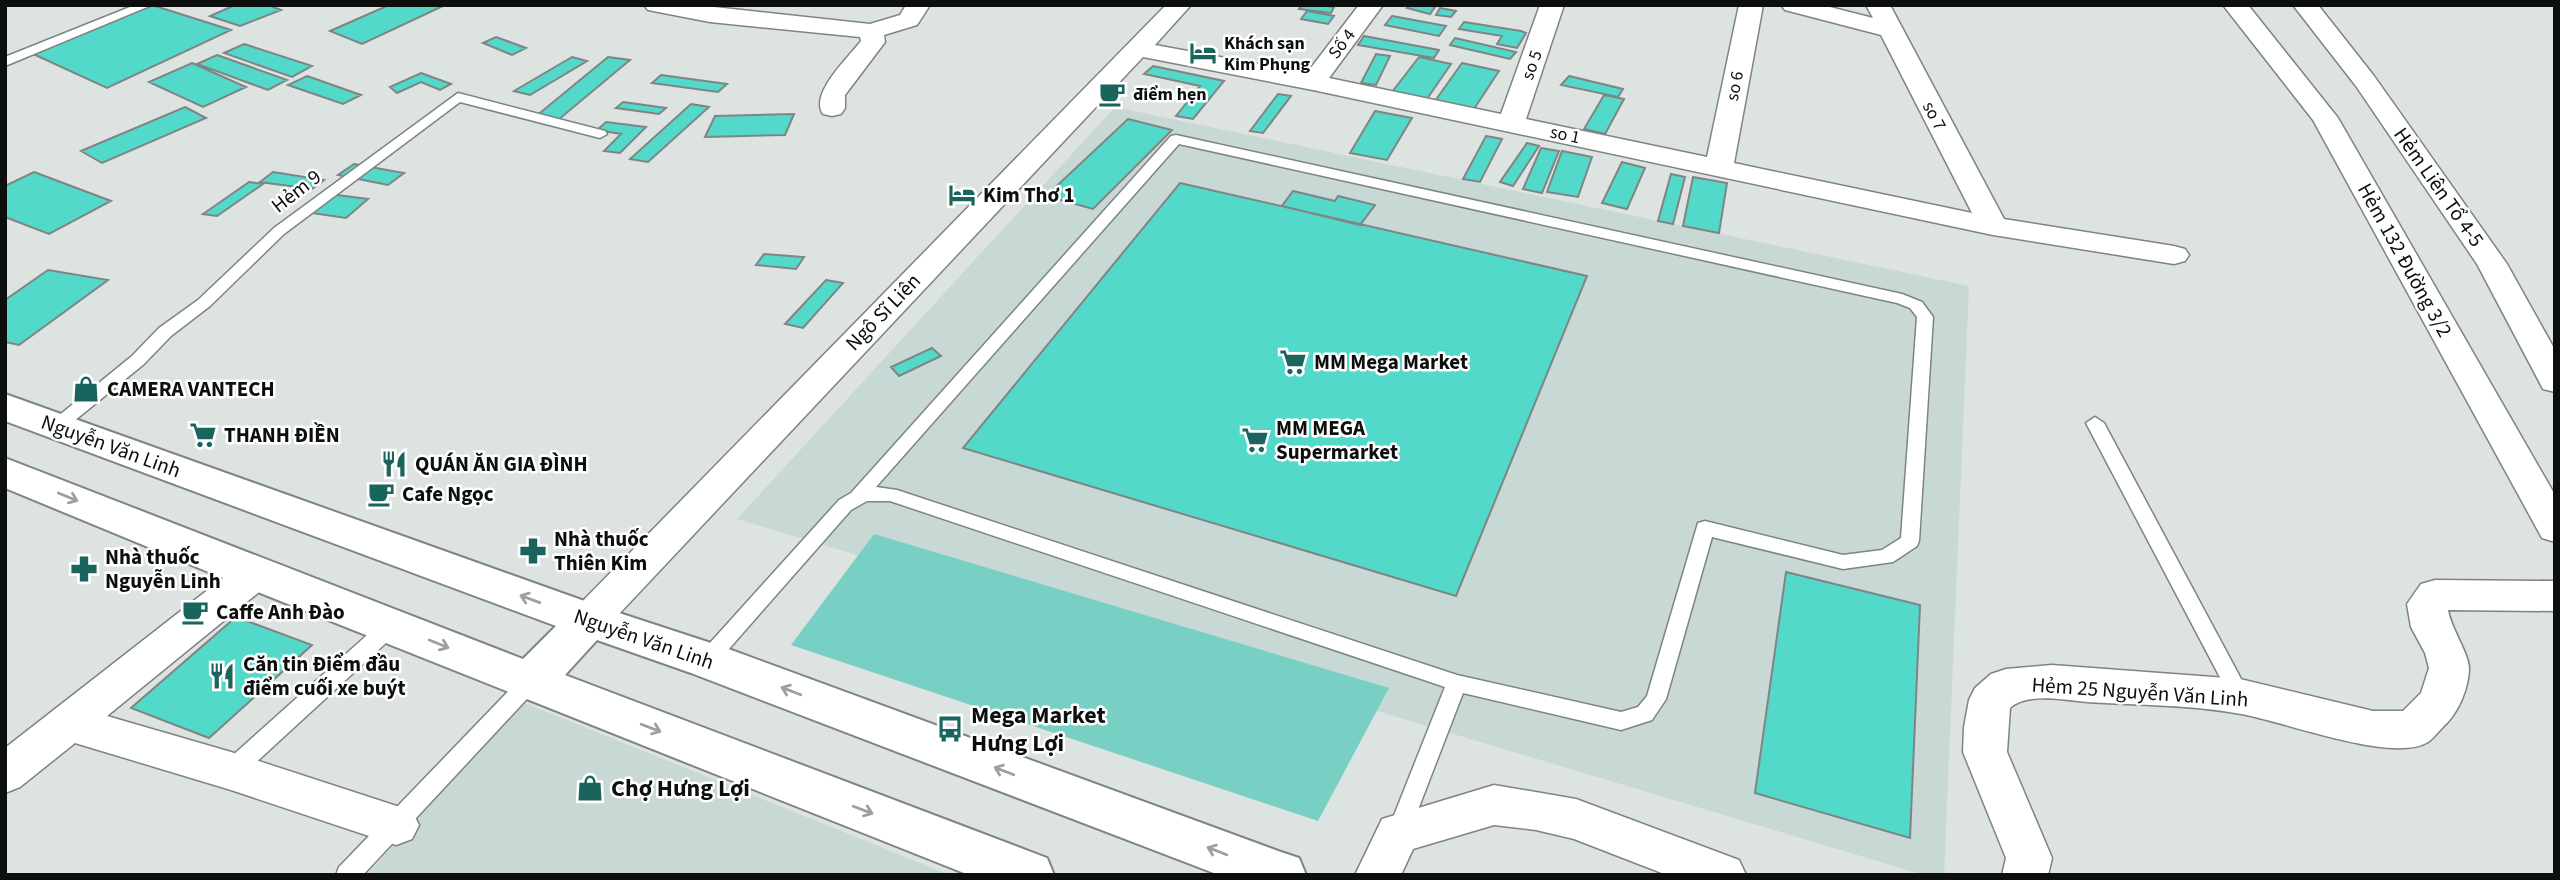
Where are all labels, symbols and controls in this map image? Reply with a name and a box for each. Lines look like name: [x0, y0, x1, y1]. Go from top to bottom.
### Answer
street label: Số 4: [1322, 24, 1362, 64]
place label: Khách sạn Kim Phụng: [1224, 31, 1311, 77]
hotel icon: Khách sạn Kim Phụng: [1188, 38, 1218, 68]
street label: so 5: [1515, 47, 1549, 83]
street label: so 6: [1720, 69, 1750, 103]
cafe icon: điểm hẹn: [1097, 79, 1127, 109]
place label: điểm hẹn: [1133, 82, 1207, 107]
street label: so 7: [1916, 97, 1952, 135]
street label: so 1: [1548, 120, 1582, 150]
street label: Hẻm Liên Tổ 4-5: [2387, 121, 2491, 253]
street label: Hẻm 9: [265, 162, 327, 220]
street label: Hẻm 132 Đường 3/2: [2350, 178, 2460, 342]
hotel icon: Kim Thơ 1: [947, 180, 977, 210]
place label: Kim Thơ 1: [983, 180, 1075, 210]
street label: Ngô Sĩ Liên: [838, 267, 928, 357]
supermarket icon: MM Mega Market: [1278, 347, 1308, 377]
place label: MM Mega Market: [1314, 347, 1468, 377]
shop icon: CAMERA VANTECH: [71, 374, 101, 404]
place label: CAMERA VANTECH: [107, 374, 275, 404]
street label: Nguyễn Văn Linh: [37, 407, 185, 485]
place label: MM MEGA Supermarket: [1276, 413, 1398, 467]
supermarket icon: THANH ĐIỀN: [188, 420, 218, 450]
place label: THANH ĐIỀN: [224, 420, 340, 450]
supermarket icon: MM MEGA Supermarket: [1240, 425, 1270, 455]
restaurant icon: QUÁN ĂN GIA ĐÌNH: [379, 449, 409, 479]
place label: QUÁN ĂN GIA ĐÌNH: [415, 449, 588, 479]
cafe icon: Cafe Ngọc: [366, 479, 396, 509]
place label: Cafe Ngọc: [402, 479, 494, 509]
one-way arrow: [57, 492, 79, 505]
place label: Nhà thuốc Thiên Kim: [554, 524, 649, 578]
pharmacy icon: Nhà thuốc Thiên Kim: [518, 536, 548, 566]
place label: Nhà thuốc Nguyễn Linh: [105, 542, 221, 596]
pharmacy icon: Nhà thuốc Nguyễn Linh: [69, 554, 99, 584]
one-way arrow: [520, 592, 542, 604]
cafe icon: Caffe Anh Đào: [180, 597, 210, 627]
place label: Caffe Anh Đào: [216, 597, 345, 627]
street label: Nguyễn Văn Linh: [570, 601, 718, 677]
one-way arrow: [428, 638, 450, 651]
place label: Căn tin Điểm đầu điểm cuối xe buýt: [243, 649, 406, 703]
restaurant icon: Căn tin Điểm đầu điểm cuối xe buýt: [207, 661, 237, 691]
street label: Hẻm 25 Nguyễn Văn Linh: [2031, 669, 2249, 715]
one-way arrow: [781, 684, 802, 697]
place label: Mega Market Hưng Lợi: [971, 698, 1106, 761]
bus stop icon: Mega Market Hưng Lợi: [935, 714, 965, 744]
one-way arrow: [640, 722, 661, 735]
one-way arrow: [994, 764, 1016, 776]
place label: Chợ Hưng Lợi: [611, 771, 750, 806]
shop icon: Chợ Hưng Lợi: [575, 773, 605, 803]
one-way arrow: [852, 805, 873, 818]
one-way arrow: [1207, 844, 1229, 856]

